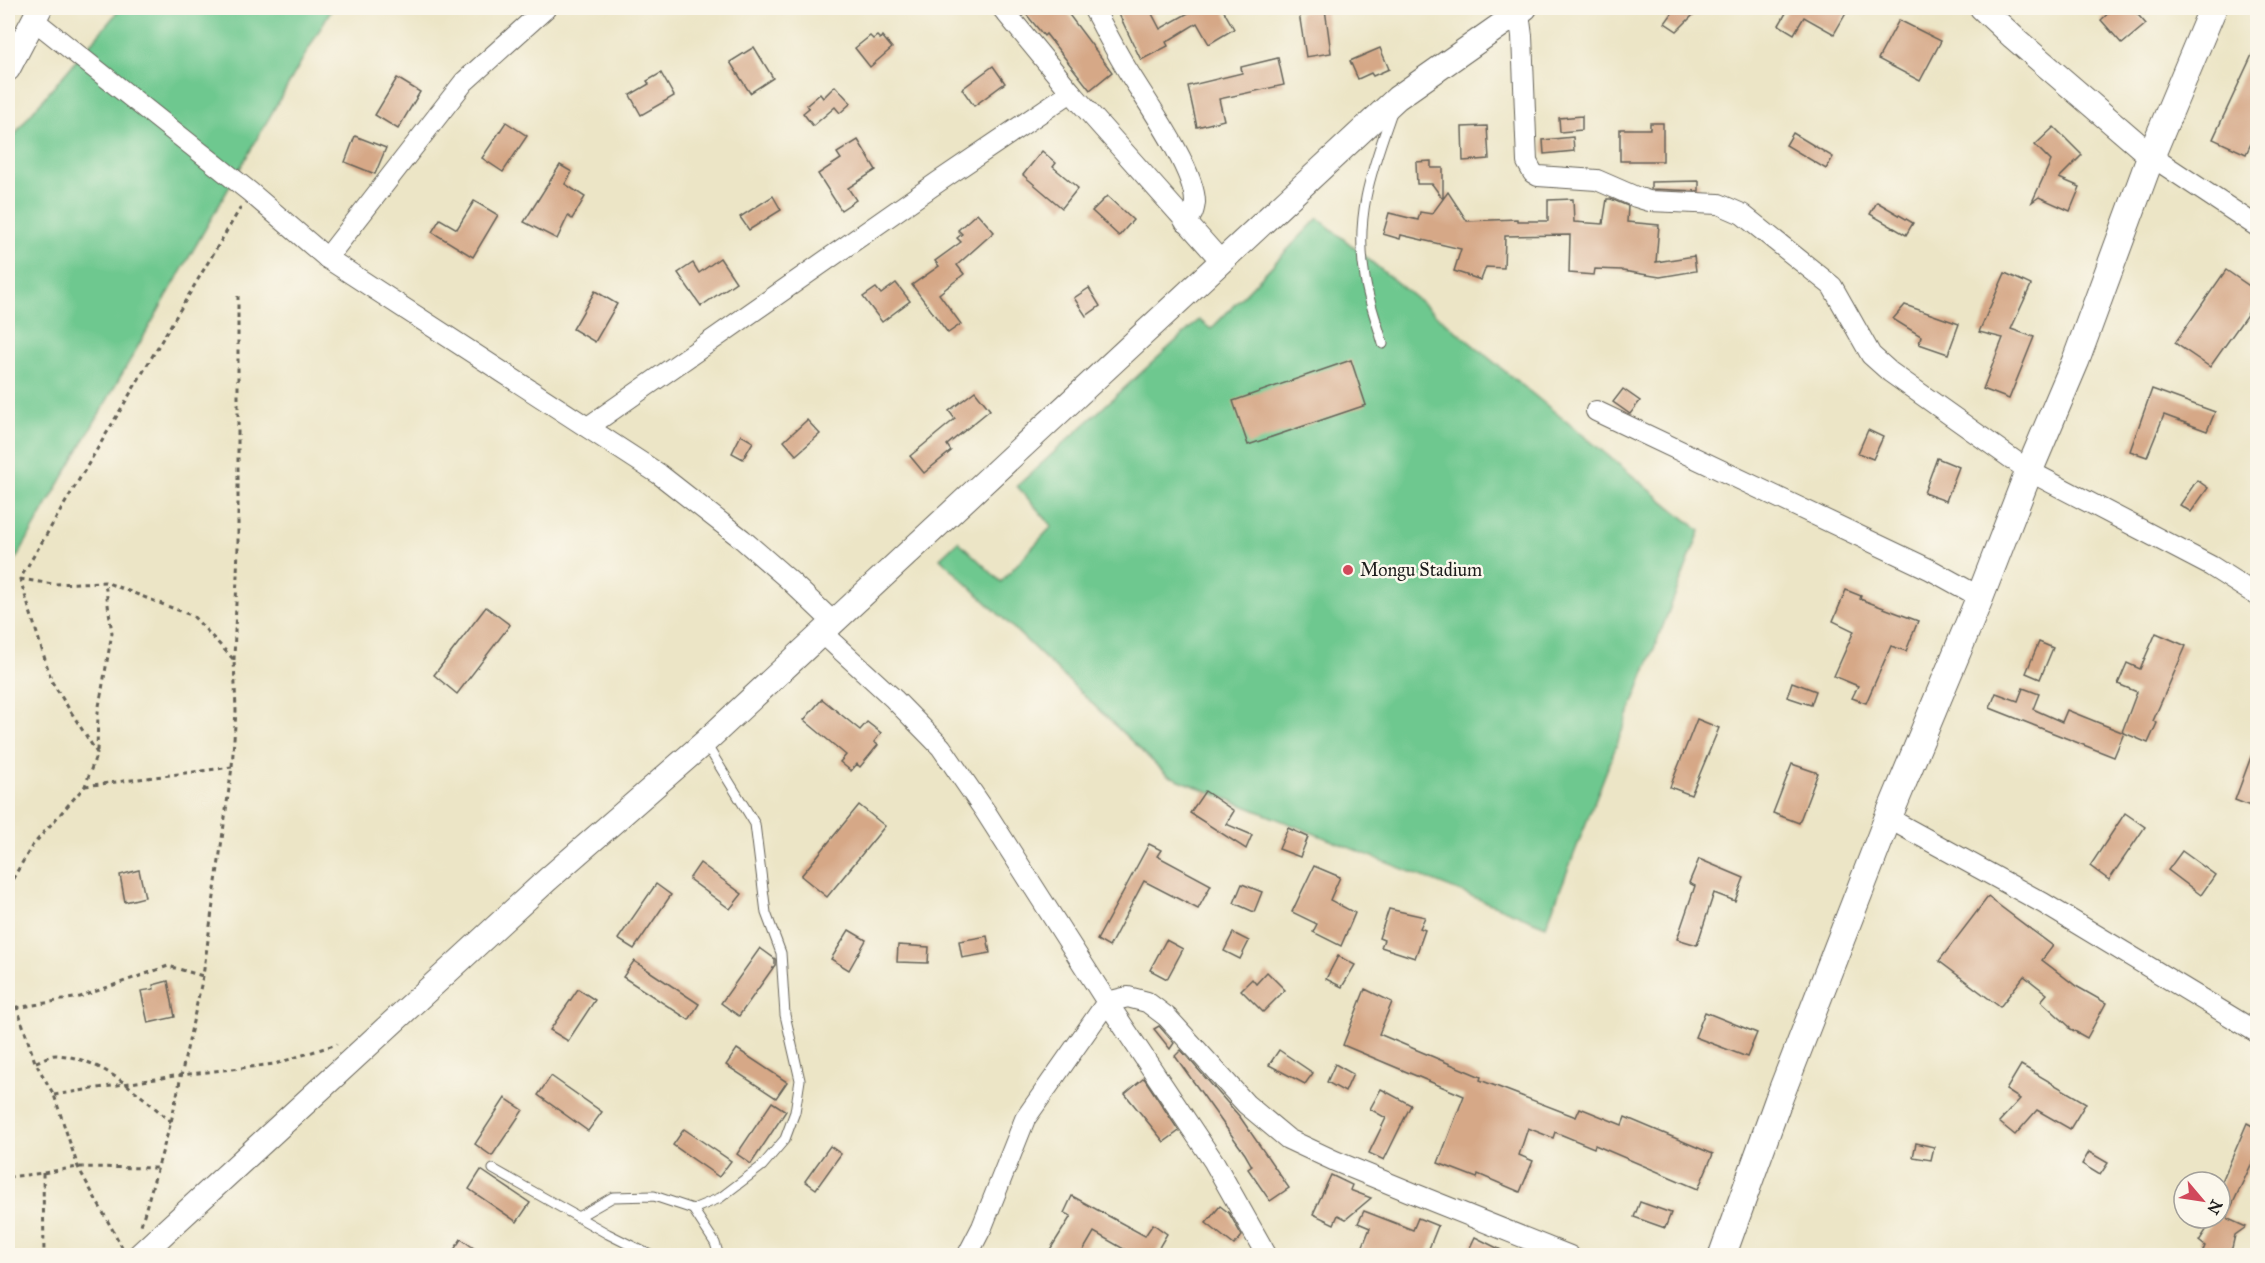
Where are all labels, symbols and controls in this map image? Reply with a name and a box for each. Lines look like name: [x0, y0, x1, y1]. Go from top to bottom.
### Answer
place label: Mongu Stadium: [1360, 559, 1482, 582]
marker: Mongu Stadium: [1341, 563, 1355, 577]
north arrow: [2172, 1170, 2232, 1230]
text: N: [2203, 1196, 2226, 1218]

